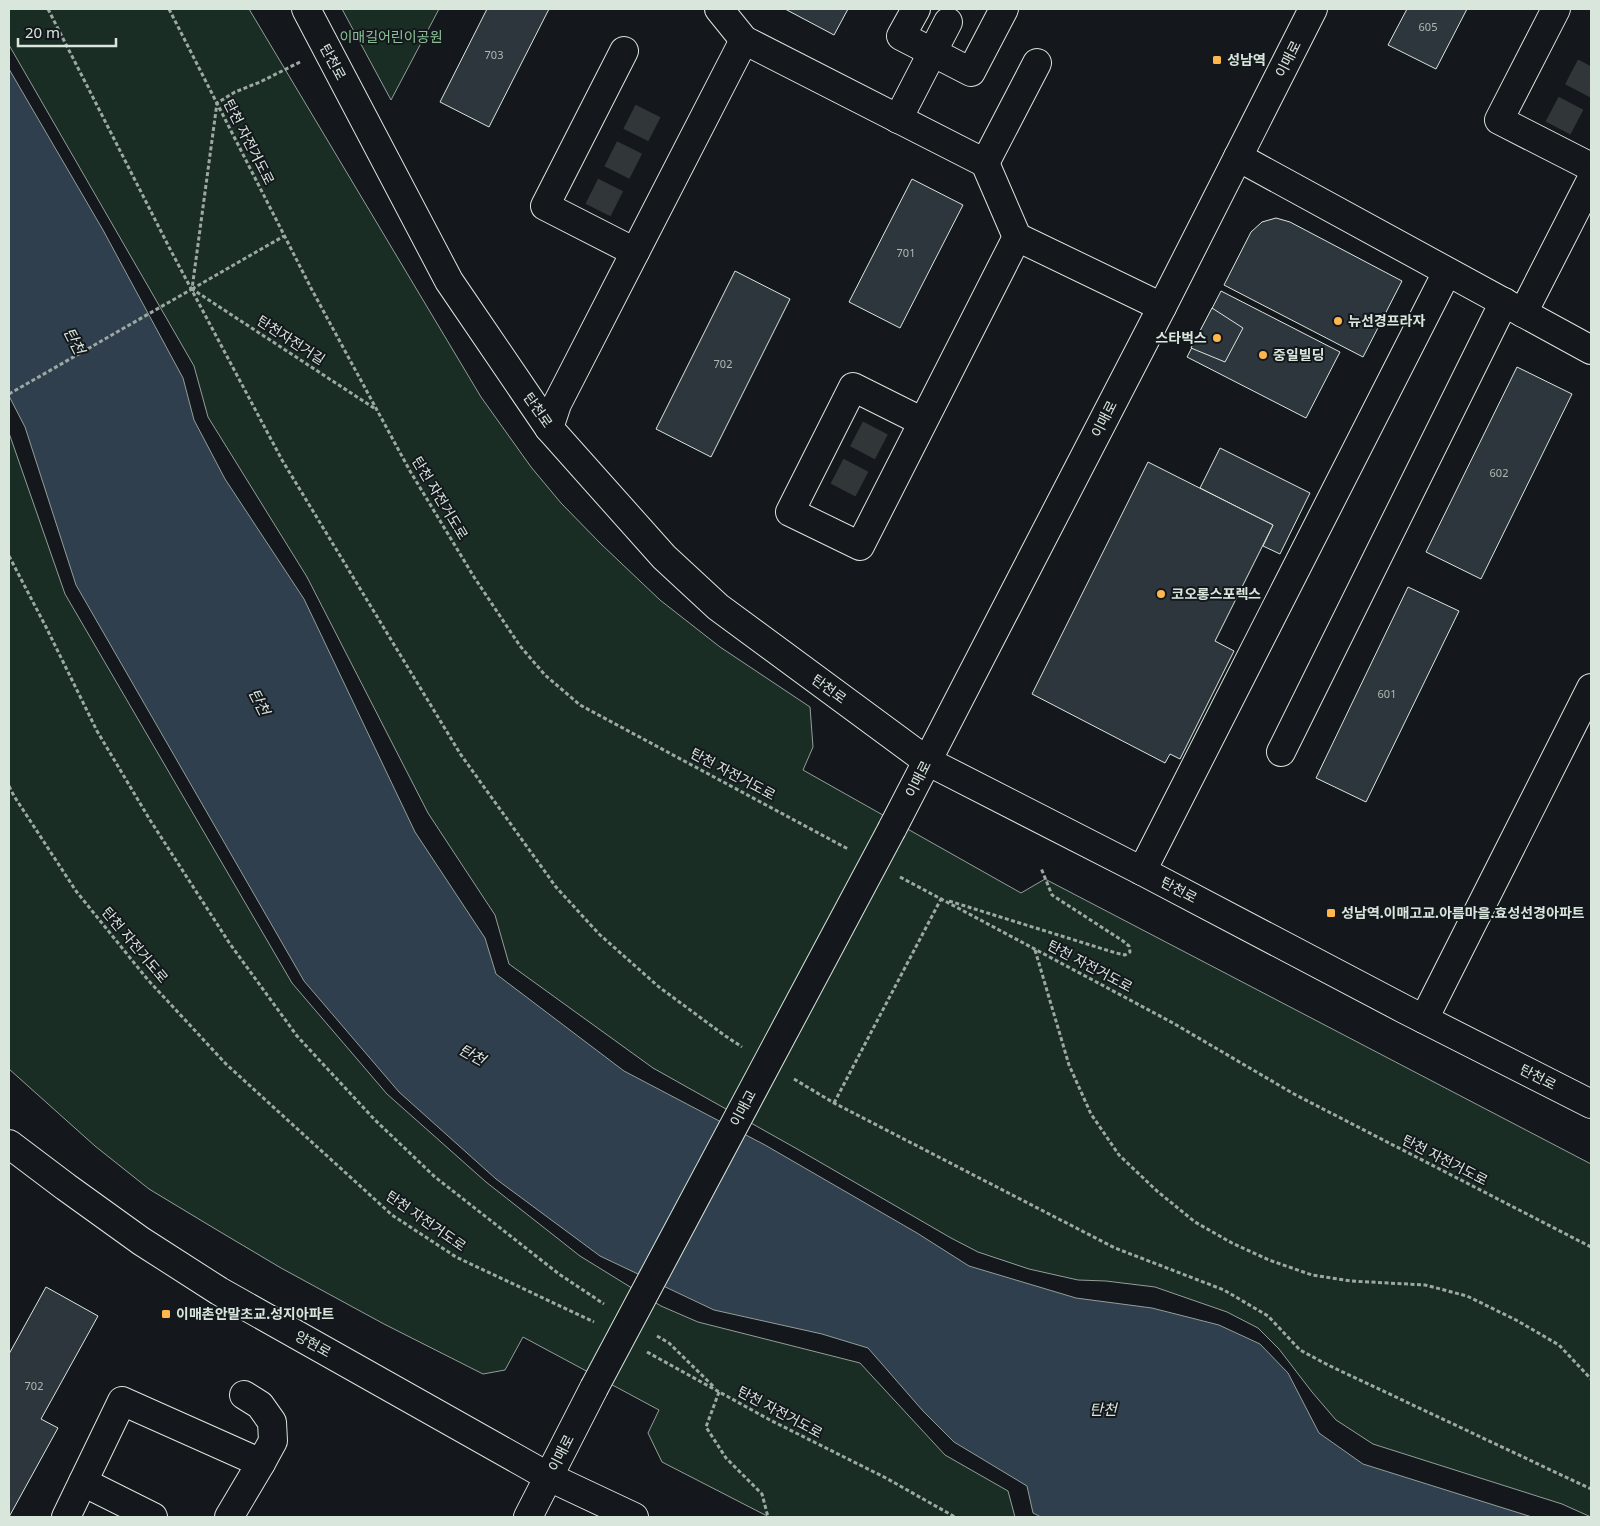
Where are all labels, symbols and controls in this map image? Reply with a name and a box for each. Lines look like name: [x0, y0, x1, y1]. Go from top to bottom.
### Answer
scale bar: [18, 15, 115, 47]
house number: 605: [1419, 19, 1437, 34]
text: 20 m: [25, 22, 60, 42]
park label: 이매길어린이공원: [339, 27, 443, 46]
street label: 이매로: [1270, 37, 1305, 80]
street label: 탄천로: [316, 40, 351, 83]
house number: 703: [485, 47, 503, 62]
place label: 성남역: [1227, 50, 1266, 69]
marker: 성남역: [1211, 54, 1223, 66]
street label: 탄천 자전거도로: [220, 96, 279, 188]
house number: 701: [897, 245, 915, 260]
street label: 탄천자전거길: [254, 311, 329, 369]
place label: 뉴선경프라자: [1348, 311, 1425, 330]
marker: 뉴선경프라자: [1332, 315, 1344, 327]
water label: 탄천: [60, 324, 91, 359]
place label: 스타벅스: [1155, 328, 1207, 347]
marker: 스타벅스: [1211, 332, 1223, 344]
place label: 중일빌딩: [1273, 345, 1325, 364]
marker: 중일빌딩: [1257, 349, 1269, 361]
house number: 702: [714, 356, 732, 371]
street label: 탄천로: [520, 388, 557, 431]
street label: 이매로: [1086, 397, 1121, 440]
street label: 탄천 자전거도로: [408, 453, 473, 543]
house number: 602: [1490, 465, 1508, 480]
place label: 코오롱스포렉스: [1171, 584, 1261, 603]
marker: 코오롱스포렉스: [1155, 588, 1167, 600]
street label: 탄천로: [808, 670, 851, 708]
water label: 탄천: [245, 685, 276, 720]
house number: 601: [1378, 686, 1396, 701]
street label: 탄천 자전거도로: [687, 743, 779, 804]
street label: 이매로: [900, 757, 935, 800]
street label: 탄천로: [1158, 872, 1201, 907]
street label: 탄천 자전거도로: [98, 903, 173, 987]
place label: 성남역.이매고교.아름마을.효성선경아파트: [1341, 903, 1585, 922]
marker: 성남역.이매고교.아름마을.효성선경아파트: [1325, 907, 1337, 919]
street label: 탄천 자전거도로: [1044, 935, 1136, 996]
water label: 탄천: [456, 1039, 491, 1071]
street label: 탄천로: [1517, 1059, 1560, 1094]
street label: 이매교: [725, 1086, 760, 1129]
street label: 탄천 자전거도로: [1399, 1130, 1491, 1189]
street label: 탄천 자전거도로: [382, 1186, 470, 1255]
place label: 이매촌안말초교.성지아파트: [176, 1304, 335, 1323]
marker: 이매촌안말초교.성지아파트: [160, 1308, 172, 1320]
street label: 양현로: [292, 1326, 335, 1361]
house number: 702: [25, 1378, 43, 1393]
street label: 탄천 자전거도로: [734, 1381, 826, 1442]
water label: 탄천: [1089, 1399, 1119, 1419]
street label: 이매로: [543, 1431, 578, 1474]

